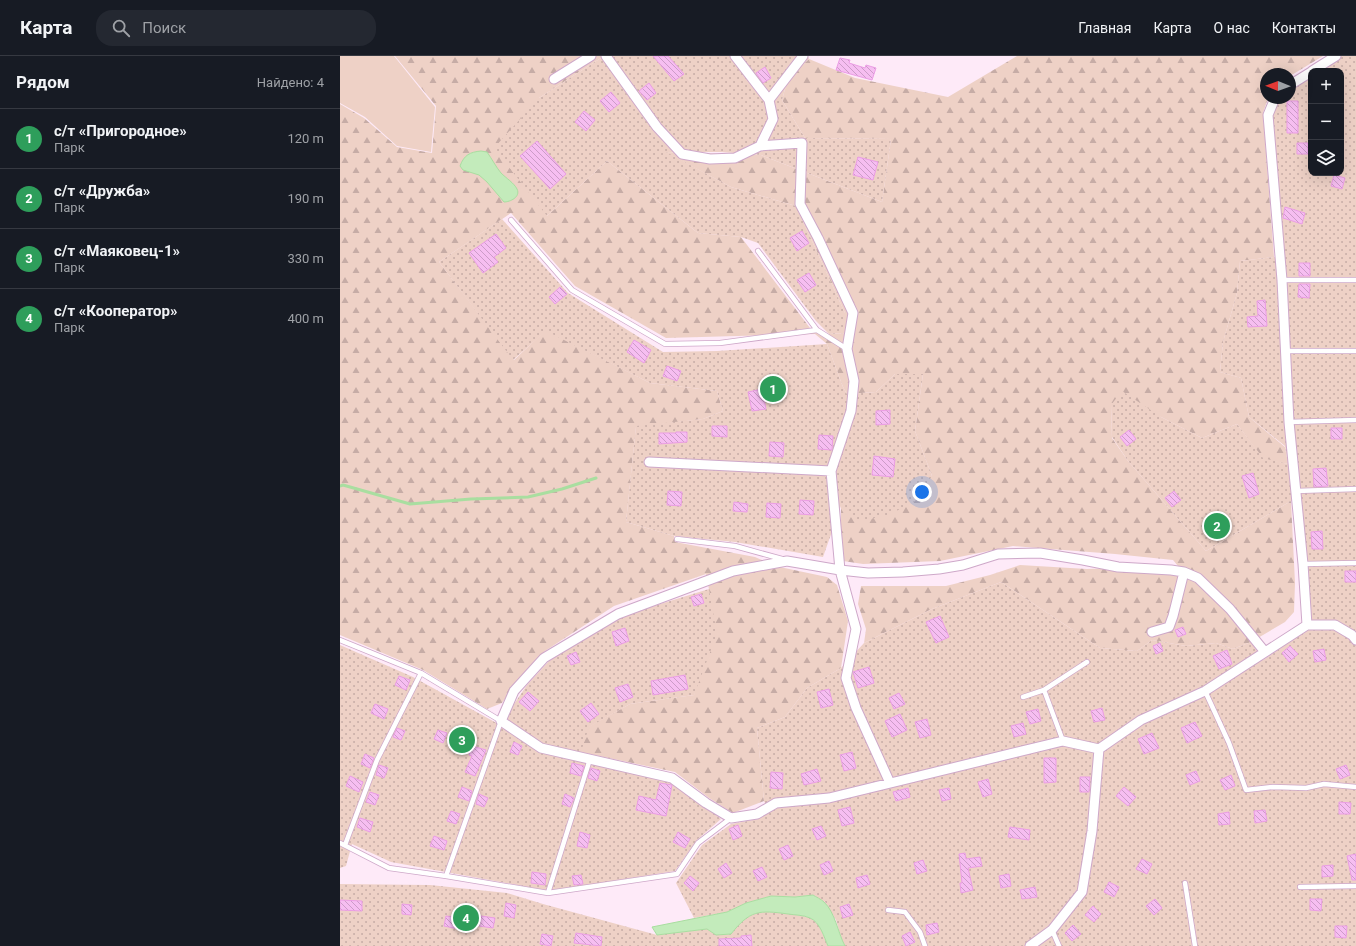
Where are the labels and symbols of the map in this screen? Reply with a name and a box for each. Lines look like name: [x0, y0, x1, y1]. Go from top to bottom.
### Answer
north arrow: [1260, 68, 1296, 104]
pin: 1: [760, 374, 786, 404]
your location: [912, 482, 932, 502]
pin: 2: [1204, 511, 1230, 541]
pin: 3: [449, 725, 475, 755]
pin: 4: [453, 903, 479, 933]

